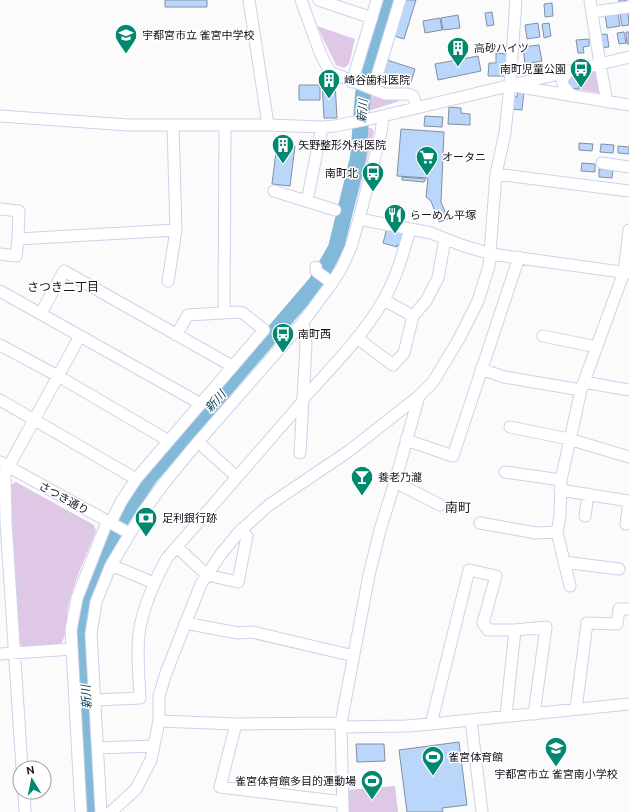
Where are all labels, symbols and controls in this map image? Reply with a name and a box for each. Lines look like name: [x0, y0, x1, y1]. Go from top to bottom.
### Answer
school or university icon: 宇都宮市立 雀宮中学校: [113, 22, 139, 55]
place label: 宇都宮市立 雀宮中学校: [142, 29, 255, 41]
building icon: 高砂ハイツ: [445, 35, 471, 68]
place label: 高砂ハイツ: [474, 42, 529, 54]
bus stop icon: 南町児童公園: [568, 56, 594, 89]
place label: 南町児童公園: [500, 63, 566, 75]
building icon: 崎谷歯科医院: [316, 67, 342, 100]
place label: 崎谷歯科医院: [344, 74, 410, 86]
water label: 新川: [354, 96, 370, 124]
building icon: 矢野整形外科医院: [270, 132, 296, 165]
place label: 矢野整形外科医院: [298, 139, 386, 151]
supermarket icon: オータニ: [414, 144, 440, 177]
place label: オータニ: [442, 151, 486, 163]
bus stop icon: 南町北: [360, 160, 386, 193]
place label: 南町北: [325, 167, 358, 179]
restaurant icon: らーめん平塚: [382, 202, 408, 235]
place label: らーめん平塚: [410, 209, 476, 221]
district label: さつき二丁目: [27, 280, 99, 293]
bus stop icon: 南町西: [270, 321, 296, 354]
place label: 南町西: [298, 328, 331, 340]
water label: 新川: [202, 386, 229, 414]
bar icon: 養老乃瀧: [349, 464, 375, 497]
place label: 養老乃瀧: [378, 471, 422, 483]
street label: さつき通り: [37, 479, 91, 517]
district label: 南町: [445, 500, 471, 514]
bank icon: 足利銀行跡: [133, 505, 159, 538]
place label: 足利銀行跡: [162, 512, 217, 524]
water label: 新川: [79, 683, 93, 709]
school or university icon: 宇都宮市立 雀宮南小学校: [543, 735, 569, 768]
sports icon: 雀宮体育館: [420, 744, 446, 777]
place label: 雀宮体育館: [448, 751, 503, 763]
north arrow: [12, 760, 52, 800]
text: N: [25, 764, 35, 777]
sports icon: 雀宮体育館多目的運動場: [359, 768, 385, 801]
place label: 宇都宮市立 雀宮南小学校: [494, 768, 618, 780]
place label: 雀宮体育館多目的運動場: [235, 775, 356, 787]

